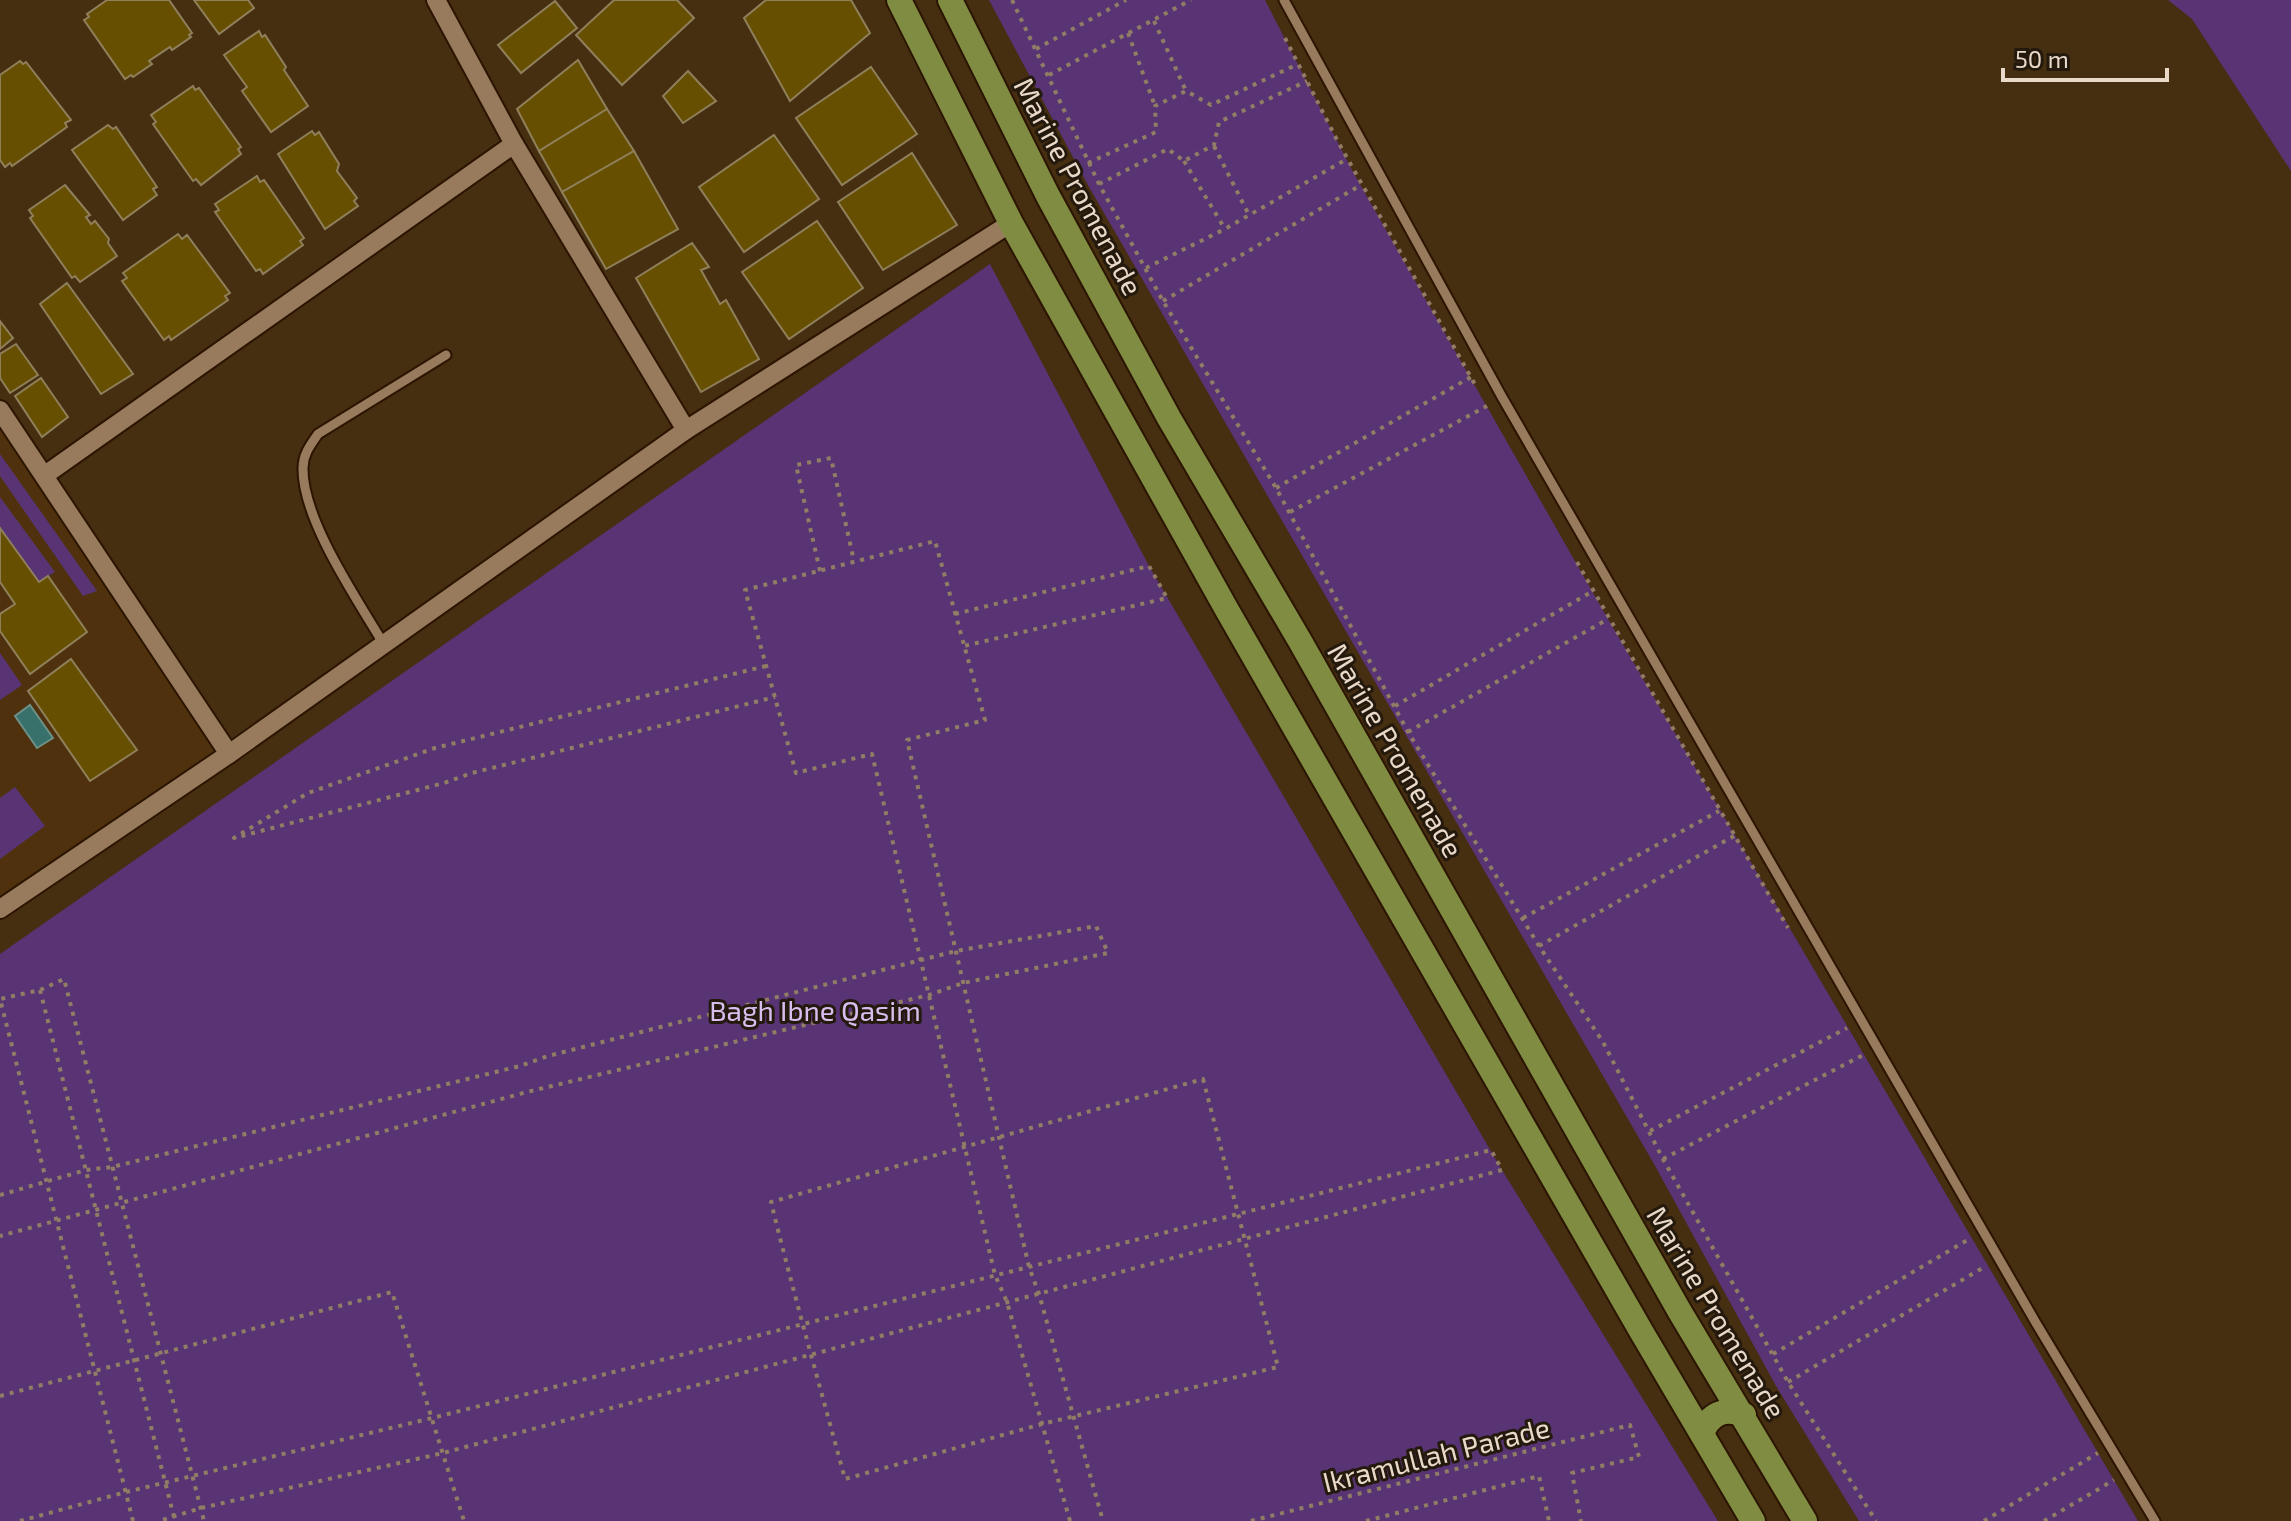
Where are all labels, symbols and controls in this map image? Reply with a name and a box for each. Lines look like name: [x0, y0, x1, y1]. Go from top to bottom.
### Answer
scale bar: [2003, 32, 2167, 82]
text: 50 m: [2015, 44, 2069, 73]
street label: Marine Promenade: [1007, 72, 1151, 300]
street label: Marine Promenade: [1321, 637, 1471, 863]
park label: Bagh Ibne Qasim: [709, 993, 921, 1027]
street label: Marine Promenade: [1640, 1200, 1794, 1424]
street label: Ikramullah Parade: [1319, 1409, 1553, 1499]

